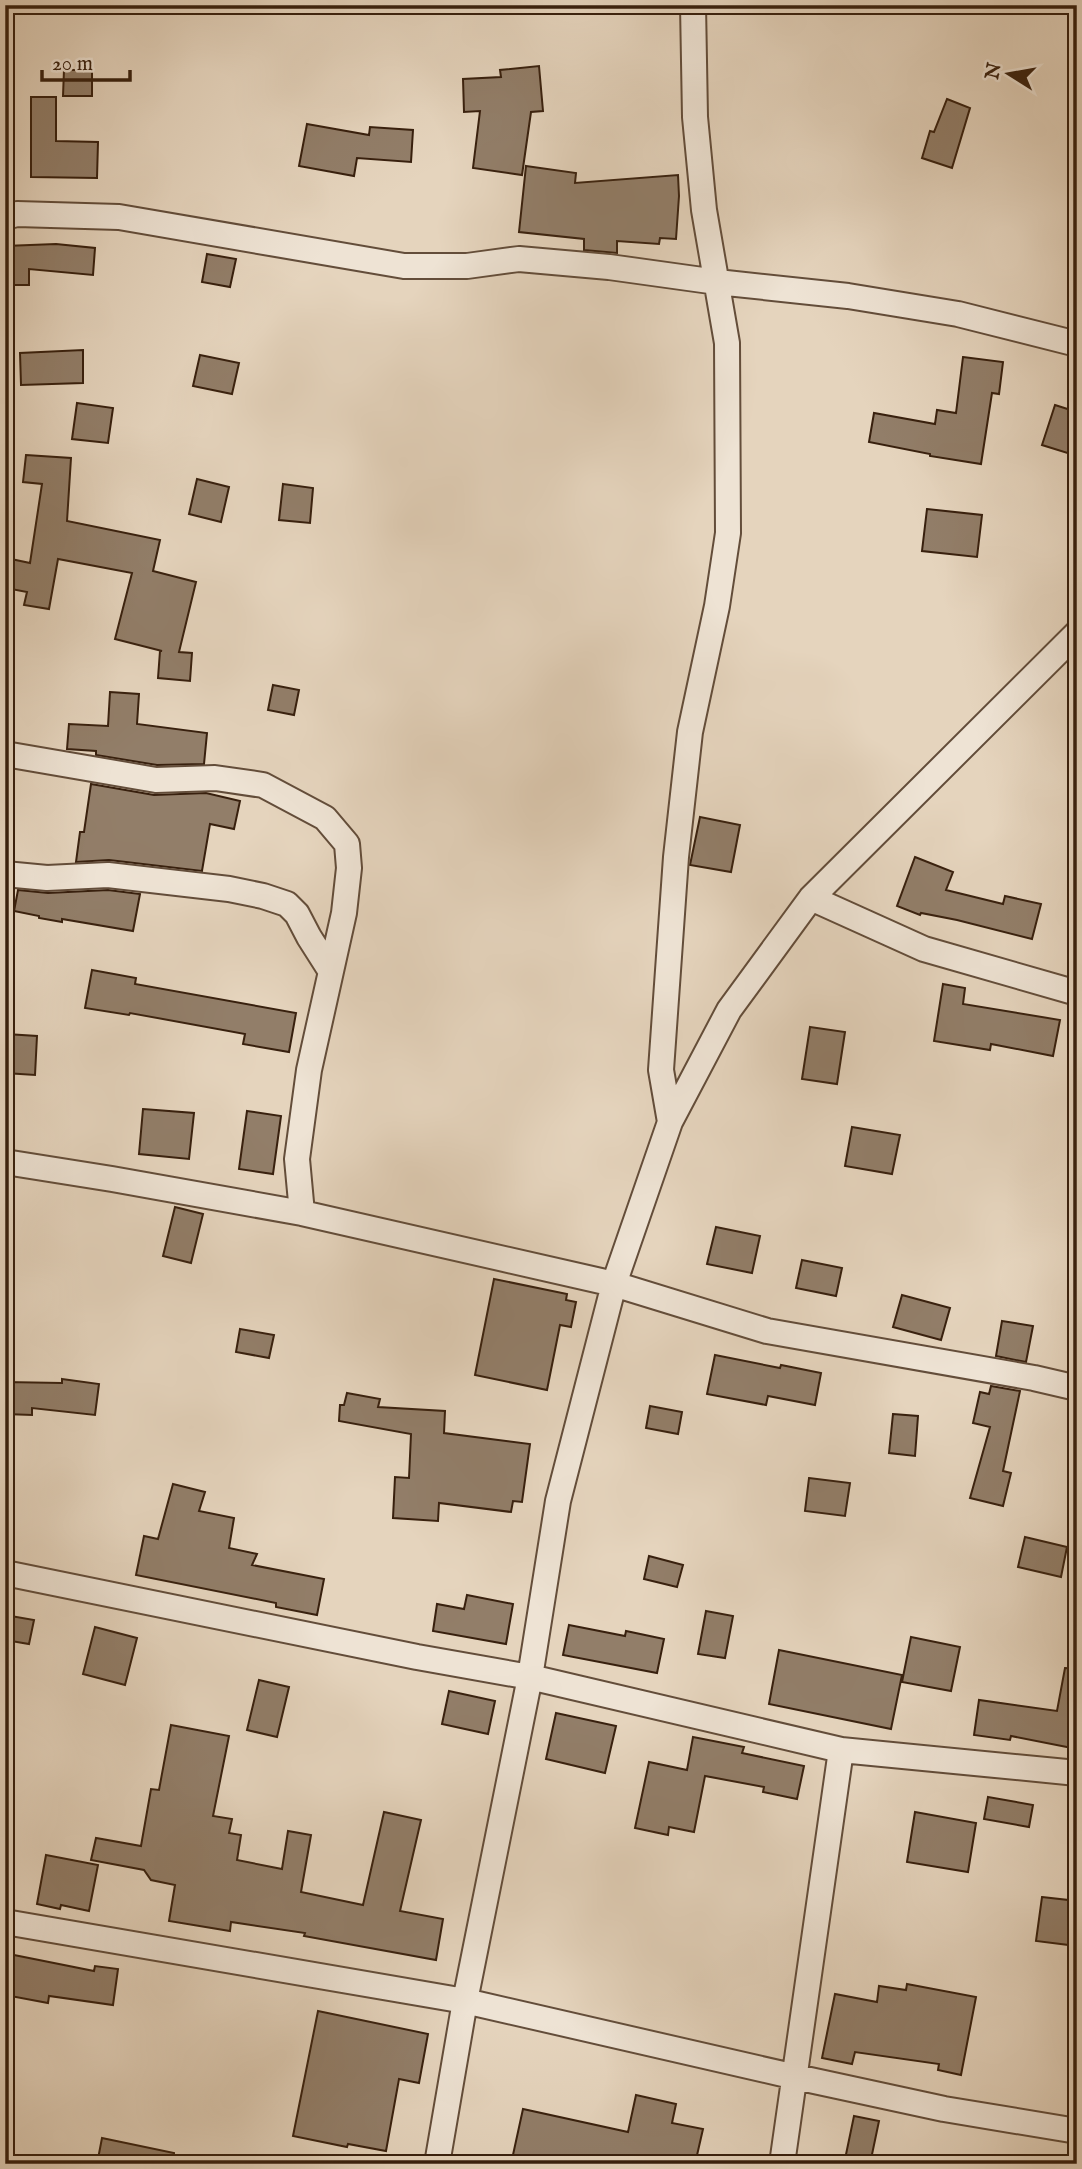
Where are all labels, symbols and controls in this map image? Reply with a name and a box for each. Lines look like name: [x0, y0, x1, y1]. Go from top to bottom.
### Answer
scale bar: [42, 38, 130, 82]
north arrow: [974, 38, 1044, 108]
text: 20 m: [52, 51, 93, 78]
text: N: [981, 60, 1008, 82]

